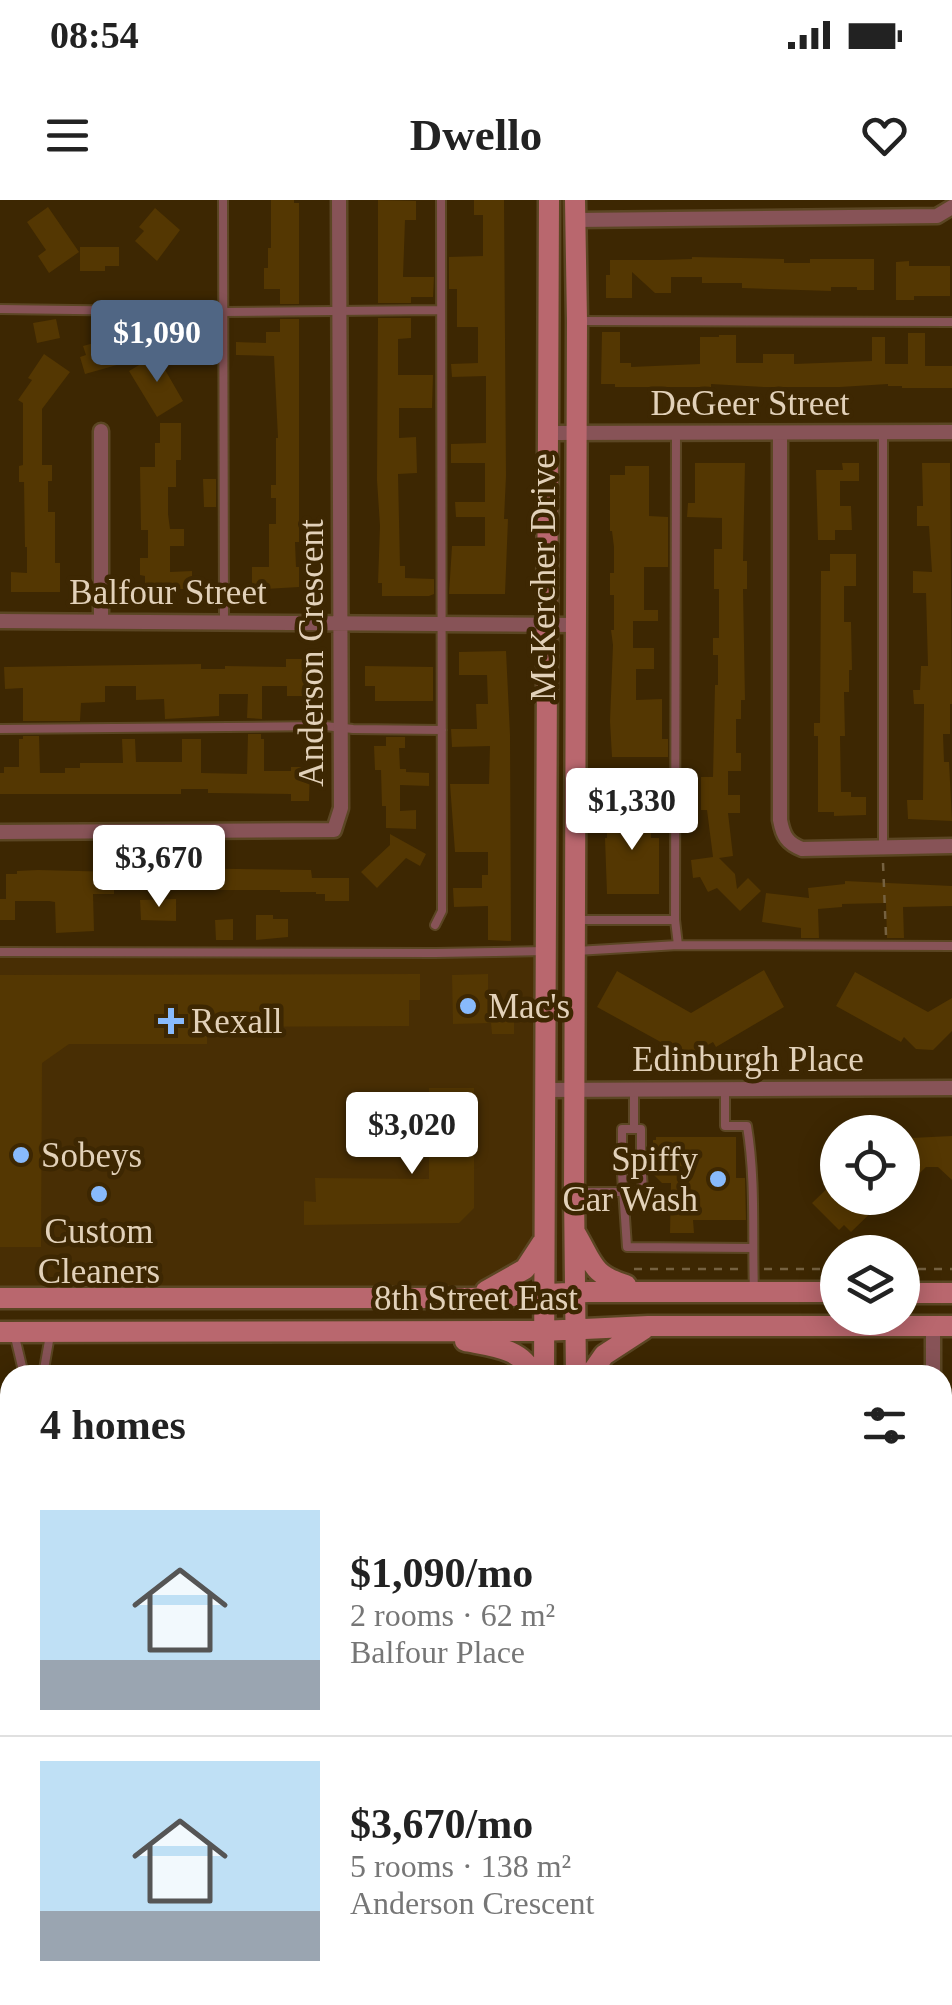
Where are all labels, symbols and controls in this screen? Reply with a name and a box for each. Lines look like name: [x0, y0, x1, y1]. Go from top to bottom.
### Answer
text: 08:54: [50, 14, 139, 56]
icon: menu: [40, 108, 95, 163]
icon: heart: [857, 108, 912, 163]
text: Dwello: [410, 110, 542, 160]
pin: $1,090: [76, 300, 238, 385]
text: $1,090: [113, 314, 201, 350]
street label: DeGeer Street: [650, 384, 850, 423]
street label: McKercher Drive: [524, 453, 563, 701]
street label: Anderson Crescent: [292, 519, 331, 787]
street label: Balfour Street: [69, 573, 267, 612]
pin: $1,330: [551, 768, 713, 853]
text: $1,330: [588, 782, 676, 818]
pin: $3,670: [78, 825, 240, 910]
text: $3,670: [115, 839, 203, 875]
place label: Mac's: [488, 987, 570, 1026]
marker: Mac's: [457, 995, 479, 1017]
place label: Rexall: [191, 1002, 283, 1041]
marker: Rexall: [160, 1010, 182, 1032]
street label: Edinburgh Place: [632, 1040, 864, 1079]
pin: $3,020: [331, 1092, 493, 1177]
text: $3,020: [368, 1106, 456, 1142]
map controls: [820, 1115, 920, 1335]
button: locate: [820, 1115, 920, 1215]
place label: Sobeys: [41, 1136, 142, 1175]
place label: Spiffy Car Wash: [562, 1140, 698, 1219]
marker: Sobeys: [10, 1144, 32, 1166]
marker: Spiffy Car Wash: [707, 1168, 729, 1190]
marker: Custom Cleaners: [88, 1183, 110, 1205]
place label: Custom Cleaners: [38, 1212, 160, 1291]
button: layers: [820, 1235, 920, 1335]
street label: 8th Street East: [374, 1279, 578, 1318]
icon: filters: [857, 1398, 912, 1453]
text: 4 homes: [40, 1402, 186, 1448]
icon: home: [120, 1550, 240, 1670]
text: $1,090/mo: [350, 1550, 533, 1596]
text: 2 rooms · 62 m²: [350, 1597, 555, 1633]
text: Balfour Place: [350, 1634, 525, 1670]
icon: home: [120, 1801, 240, 1921]
text: $3,670/mo: [350, 1801, 533, 1847]
text: 5 rooms · 138 m²: [350, 1848, 571, 1884]
text: Anderson Crescent: [350, 1885, 594, 1921]

